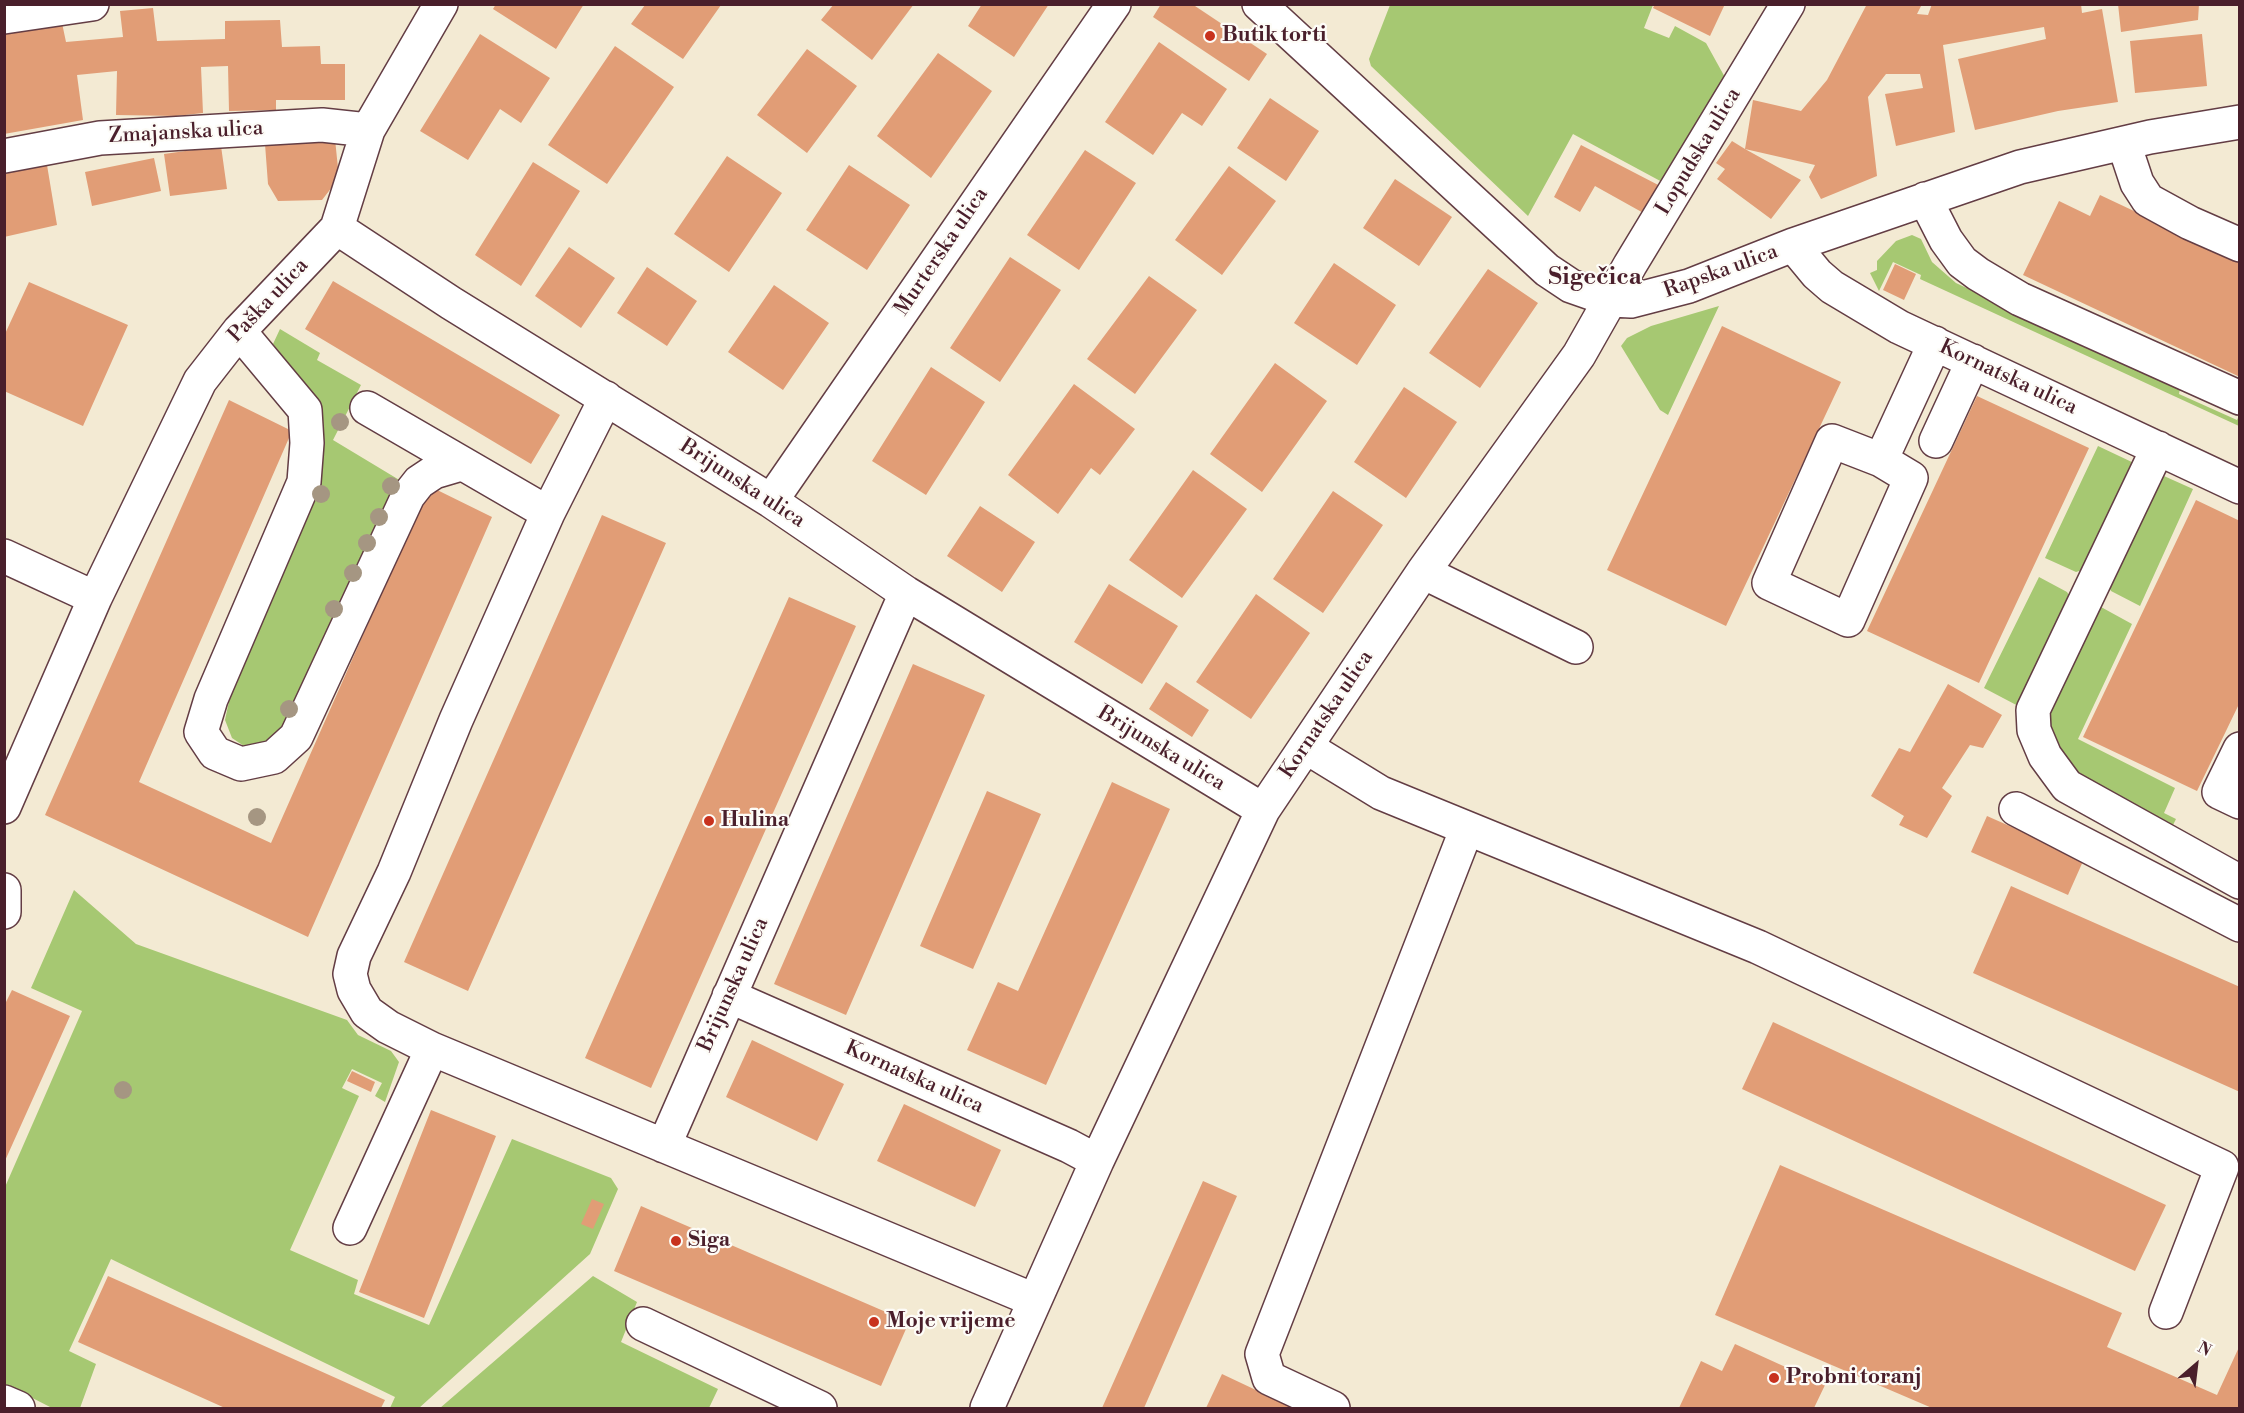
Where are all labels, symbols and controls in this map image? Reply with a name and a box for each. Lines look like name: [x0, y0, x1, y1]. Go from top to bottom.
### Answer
place label: Butik torti: [1222, 23, 1326, 49]
marker: Butik torti: [1203, 29, 1217, 43]
street label: Lopudska ulica: [1651, 84, 1747, 220]
street label: Zmajanska ulica: [108, 116, 264, 150]
street label: Murterska ulica: [890, 183, 994, 321]
street label: Rapska ulica: [1660, 240, 1782, 304]
street label: Paška ulica: [224, 254, 314, 348]
district label: Sigečica: [1548, 264, 1642, 292]
street label: Kornatska ulica: [1935, 335, 2081, 421]
street label: Brijunska ulica: [675, 434, 809, 534]
street label: Kornatska ulica: [1275, 646, 1379, 784]
street label: Brijunska ulica: [1093, 701, 1229, 797]
place label: Hulina: [721, 808, 789, 834]
marker: Hulina: [702, 814, 716, 828]
street label: Brijunska ulica: [693, 914, 775, 1056]
street label: Kornatska ulica: [841, 1036, 987, 1120]
place label: Siga: [688, 1228, 730, 1254]
marker: Siga: [669, 1234, 683, 1248]
place label: Moje vrijeme: [886, 1309, 1015, 1335]
marker: Moje vrijeme: [867, 1315, 881, 1329]
north arrow: [2166, 1335, 2226, 1395]
text: N: [2194, 1337, 2215, 1361]
place label: Probni toranj: [1786, 1365, 1921, 1391]
marker: Probni toranj: [1767, 1371, 1781, 1385]

